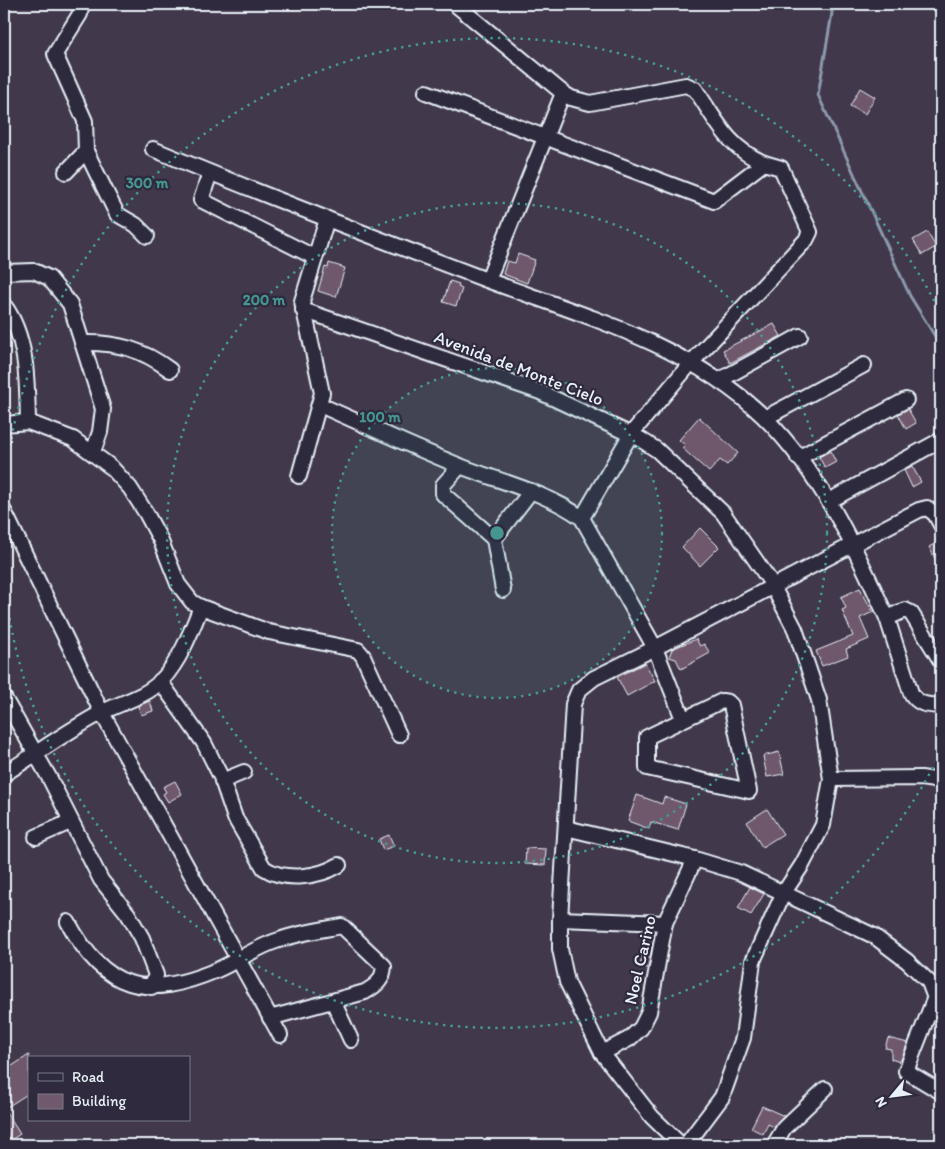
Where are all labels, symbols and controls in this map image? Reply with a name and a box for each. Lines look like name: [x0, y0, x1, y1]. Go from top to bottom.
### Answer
text: 300 m: [126, 174, 169, 192]
text: 200 m: [243, 291, 286, 309]
street label: Avenida de Monte Cielo: [431, 326, 607, 410]
text: 100 m: [359, 408, 401, 426]
centre of rings: [488, 524, 506, 542]
street label: Noel Carino: [619, 913, 661, 1007]
legend: [28, 1056, 190, 1122]
text: Road: [72, 1068, 105, 1086]
north arrow: [868, 1072, 918, 1122]
text: Building: [72, 1092, 126, 1110]
text: N: [871, 1094, 891, 1110]

